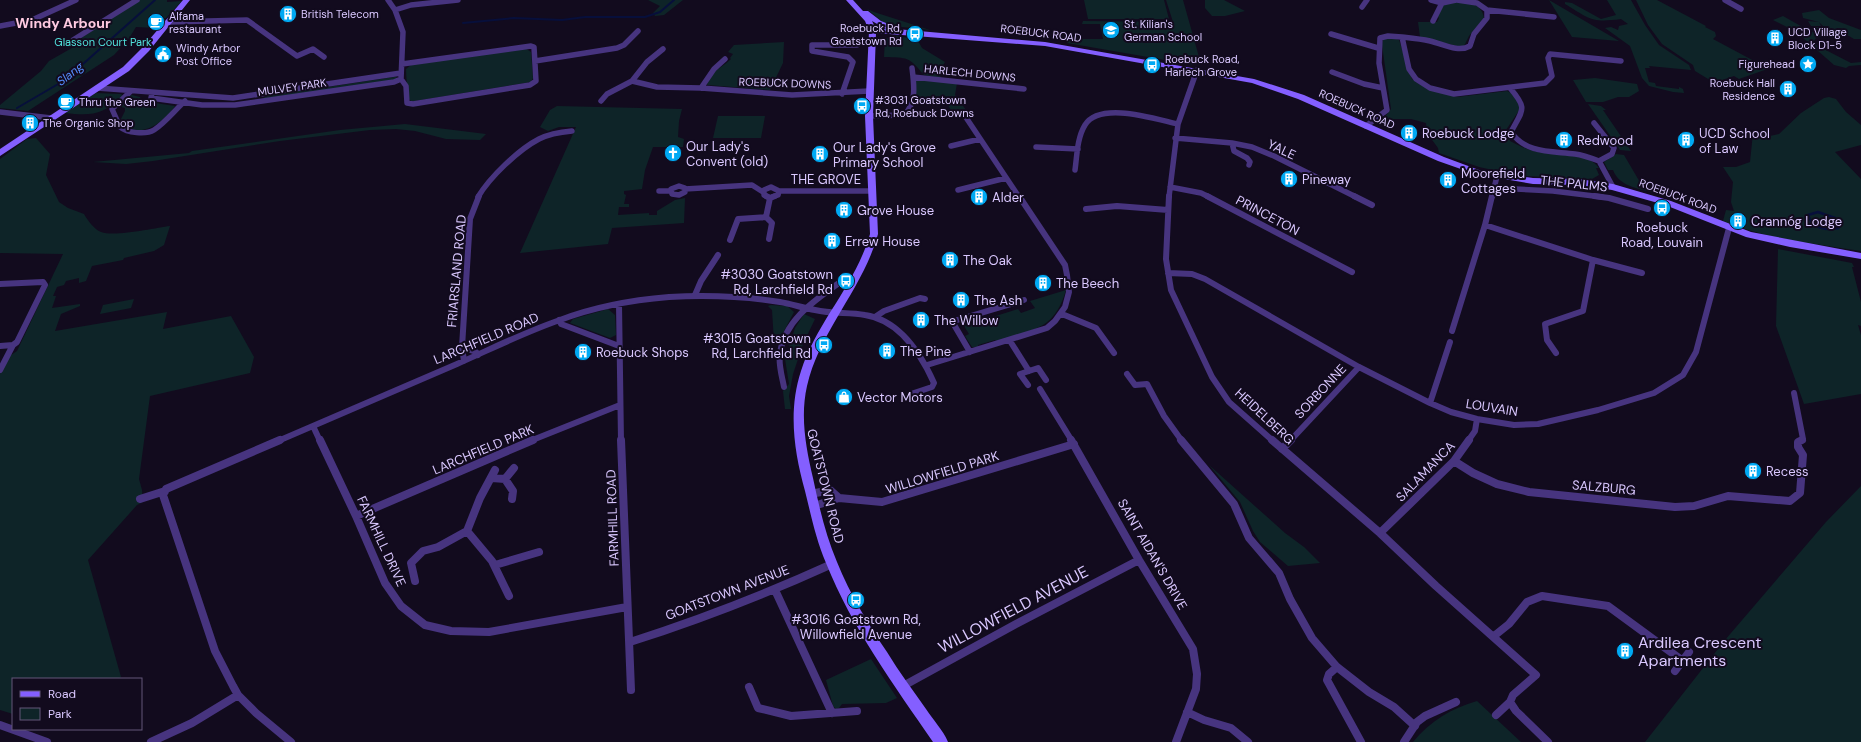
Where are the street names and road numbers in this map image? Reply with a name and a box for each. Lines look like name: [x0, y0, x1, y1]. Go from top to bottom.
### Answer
street label: ROEBUCK ROAD: [1000, 21, 1083, 45]
street label: HARLECH DOWNS: [923, 61, 1017, 85]
street label: ROEBUCK DOWNS: [738, 74, 832, 92]
street label: MULVEY PARK: [257, 75, 328, 99]
street label: ROEBUCK ROAD: [1317, 86, 1398, 132]
street label: YALE: [1265, 136, 1299, 163]
street label: THE GROVE: [791, 171, 861, 188]
street label: THE PALMS: [1540, 172, 1608, 195]
street label: ROEBUCK ROAD: [1637, 175, 1719, 217]
street label: PRINCETON: [1233, 192, 1303, 239]
street label: FRIARSLAND ROAD: [443, 214, 470, 328]
street label: LARCHFIELD ROAD: [431, 309, 541, 368]
street label: SORBONNE: [1291, 360, 1350, 422]
street label: HEIDELBERG: [1231, 385, 1298, 448]
street label: LOUVAIN: [1465, 395, 1519, 420]
street label: LARCHFIELD PARK: [430, 420, 537, 478]
street label: GOATSTOWN ROAD: [803, 427, 848, 545]
street label: SALAMANCA: [1392, 437, 1459, 505]
street label: WILLOWFIELD PARK: [883, 447, 1001, 498]
street label: FARMHILL ROAD: [602, 469, 623, 567]
street label: SALZBURG: [1571, 476, 1637, 499]
street label: FARMHILL DRIVE: [353, 493, 410, 589]
street label: SAINT AIDAN'S DRIVE: [1114, 496, 1191, 613]
street label: GOATSTOWN AVENUE: [663, 561, 791, 624]
street label: WILLOWFIELD AVENUE: [935, 561, 1092, 658]

